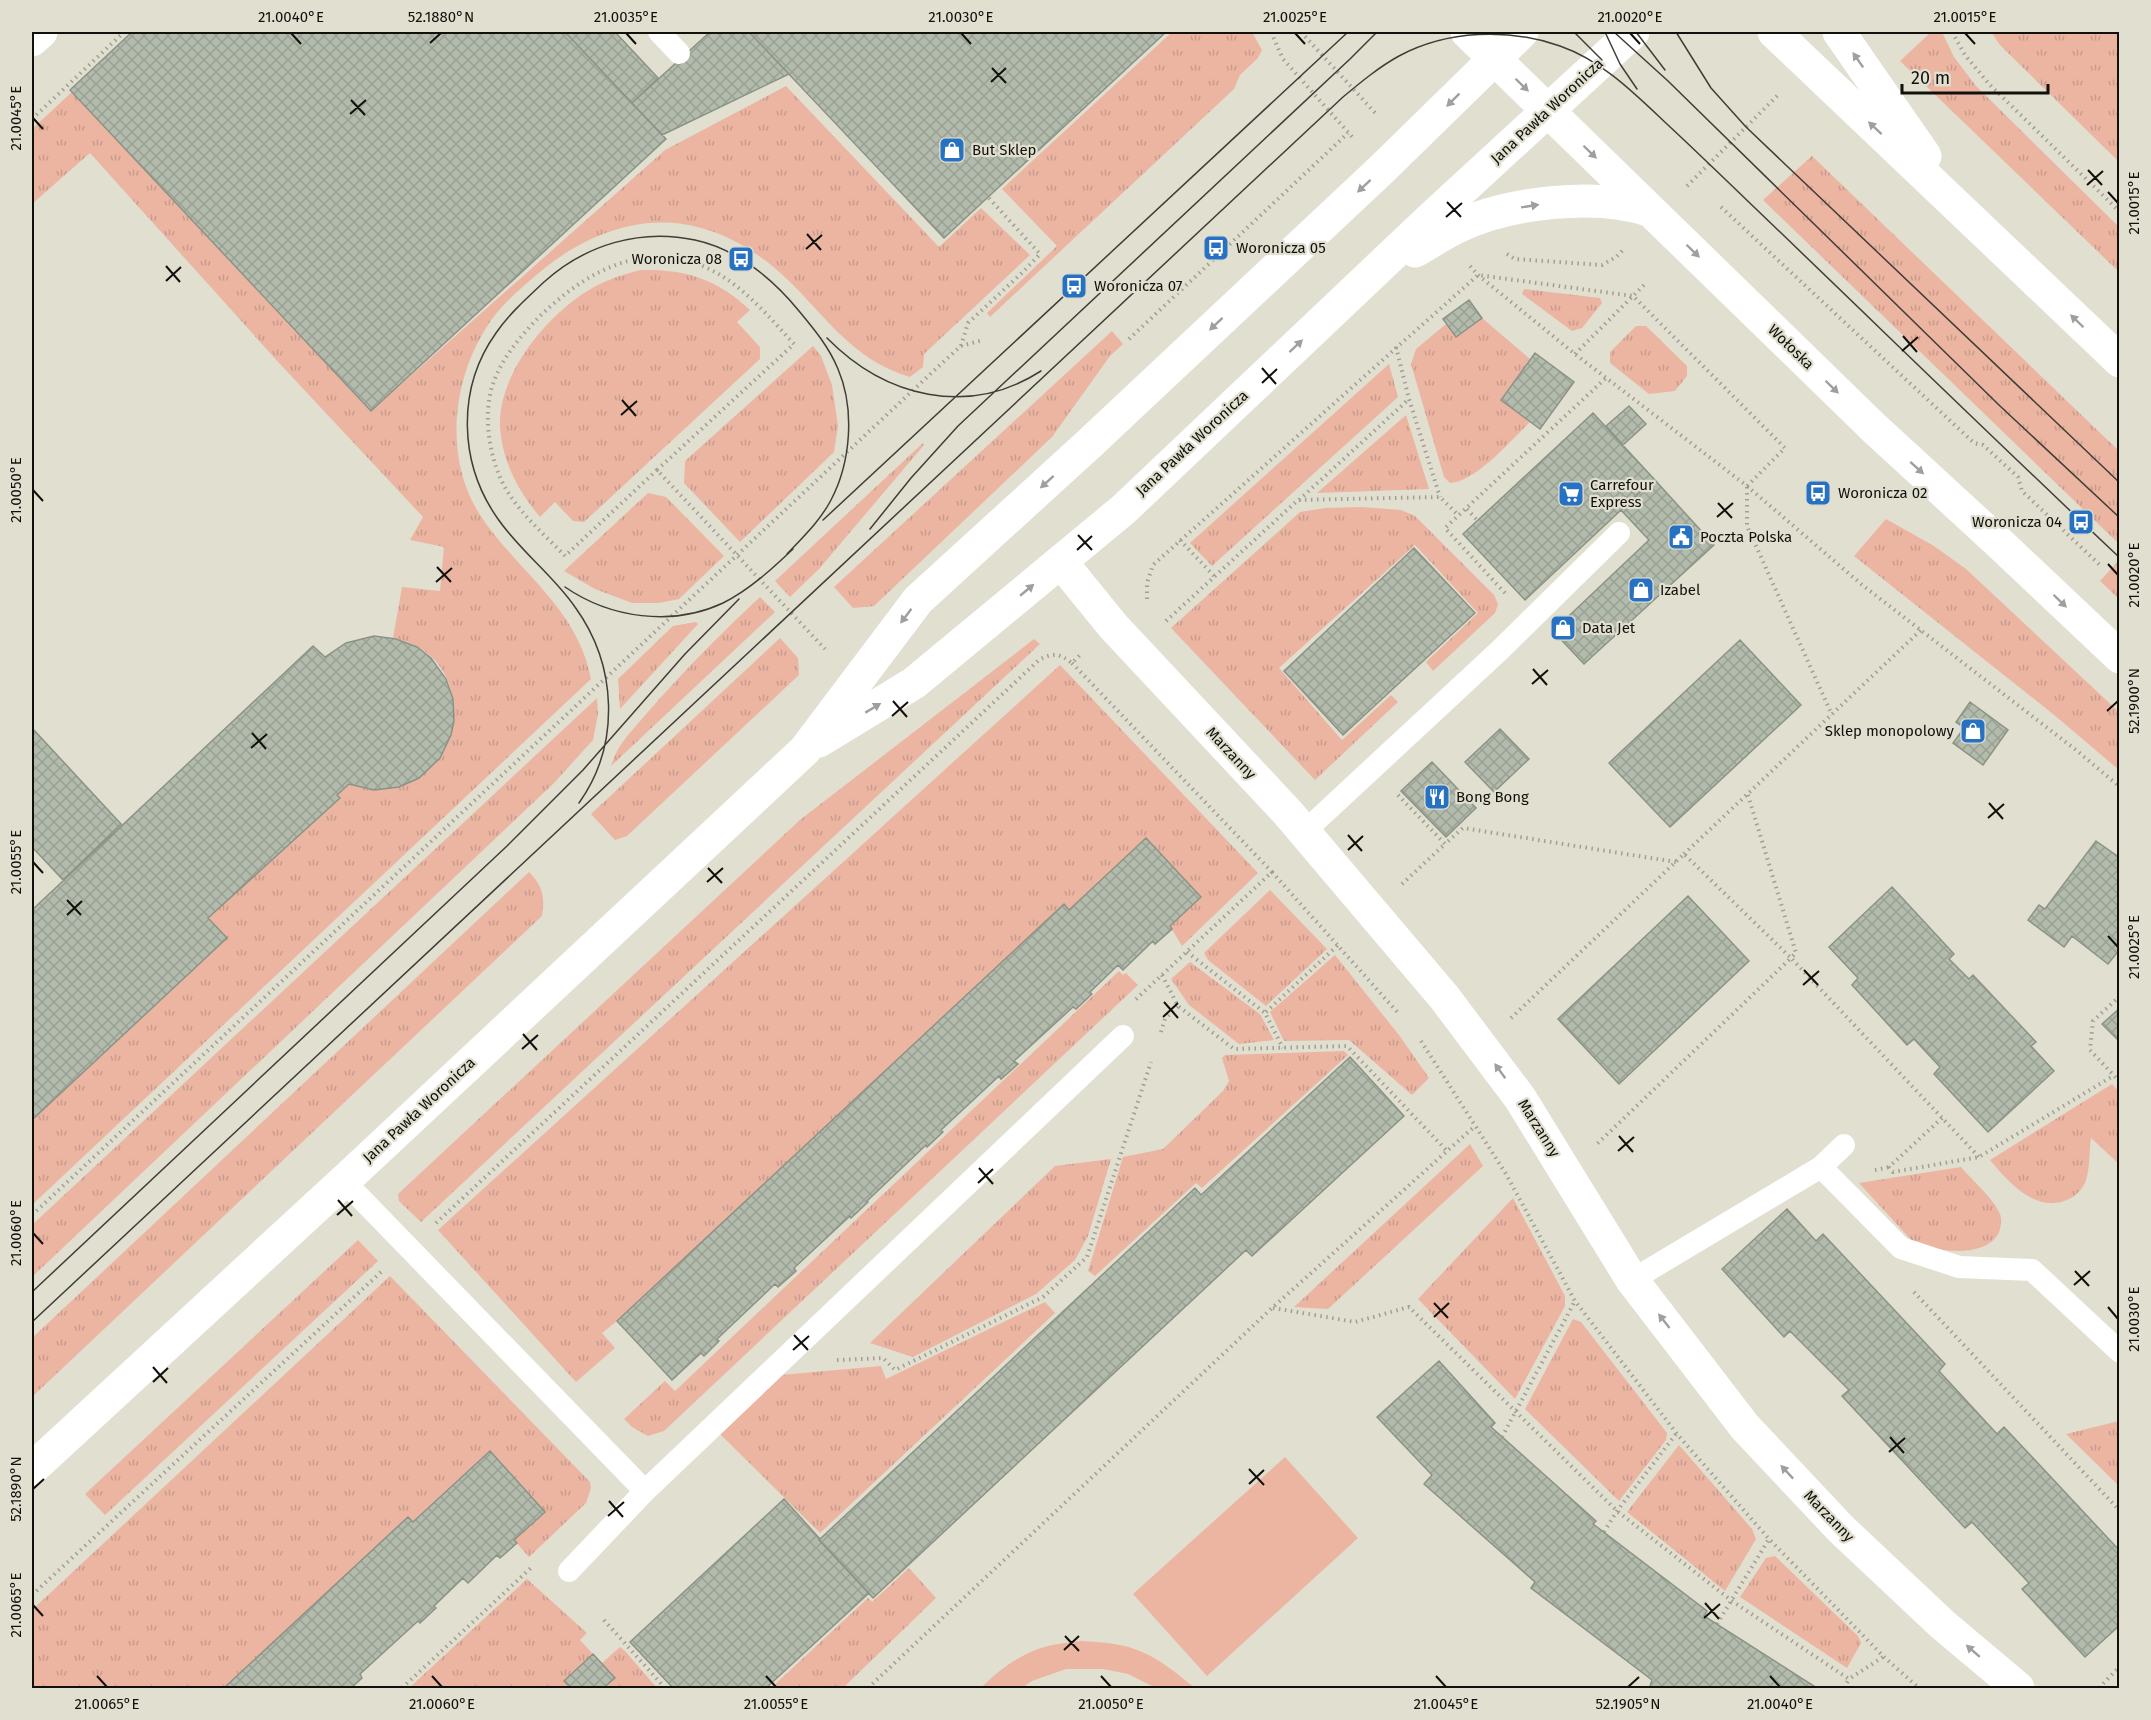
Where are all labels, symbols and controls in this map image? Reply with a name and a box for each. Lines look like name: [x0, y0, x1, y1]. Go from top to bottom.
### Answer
text: 21.0040°E: [258, 8, 324, 26]
text: 52.1880°N: [408, 8, 474, 26]
text: 21.0035°E: [594, 8, 658, 26]
text: 21.0030°E: [928, 8, 994, 26]
text: 21.0025°E: [1263, 8, 1327, 26]
text: 21.0020°E: [1597, 8, 1663, 26]
text: 21.0015°E: [1933, 8, 1997, 26]
one-way arrow: [1852, 53, 1864, 69]
street label: Jana Pawła Woronicza: [1487, 54, 1607, 168]
scale bar: [1902, 57, 2048, 95]
text: 20 m: [1911, 67, 1950, 89]
one-way arrow: [1514, 77, 1528, 91]
text: 21.0045°E: [7, 86, 25, 150]
one-way arrow: [1447, 92, 1461, 106]
one-way arrow: [1868, 122, 1882, 136]
shop icon: But Sklep: [937, 135, 967, 165]
place label: But Sklep: [972, 141, 1037, 159]
one-way arrow: [1583, 144, 1597, 158]
text: 21.0015°E: [2125, 171, 2143, 235]
one-way arrow: [1356, 179, 1371, 193]
one-way arrow: [1521, 201, 1540, 210]
bus stop icon: Woronicza 05: [1201, 233, 1231, 263]
place label: Woronicza 05: [1236, 239, 1326, 257]
bus stop icon: Woronicza 08: [726, 244, 756, 274]
one-way arrow: [1685, 244, 1700, 258]
place label: Woronicza 08: [632, 250, 722, 268]
bus stop icon: Woronicza 07: [1059, 271, 1089, 301]
place label: Woronicza 07: [1094, 277, 1183, 295]
one-way arrow: [2071, 314, 2085, 328]
one-way arrow: [1209, 317, 1224, 331]
street label: Wołoska: [1764, 321, 1818, 373]
one-way arrow: [1289, 339, 1303, 353]
one-way arrow: [1825, 380, 1839, 394]
street label: Jana Pawła Woronicza: [1132, 386, 1252, 500]
text: 21.0050°E: [7, 457, 25, 523]
one-way arrow: [1910, 461, 1925, 475]
one-way arrow: [1040, 475, 1055, 488]
place label: Carrefour Express: [1590, 476, 1654, 511]
bus stop icon: Woronicza 02: [1803, 478, 1833, 508]
supermarket icon: Carrefour Express: [1556, 479, 1586, 509]
place label: Woronicza 02: [1838, 484, 1927, 502]
bus stop icon: Woronicza 04: [2066, 507, 2096, 537]
place label: Woronicza 04: [1972, 513, 2062, 531]
public building icon: Poczta Polska: [1666, 522, 1696, 552]
place label: Poczta Polska: [1700, 528, 1792, 546]
text: 21.0020°E: [2125, 542, 2143, 608]
shop icon: Izabel: [1626, 575, 1656, 605]
place label: Izabel: [1660, 581, 1701, 599]
one-way arrow: [1019, 583, 1035, 596]
one-way arrow: [2053, 593, 2067, 607]
one-way arrow: [900, 609, 912, 624]
shop icon: Data Jet: [1548, 613, 1578, 643]
place label: Data Jet: [1582, 619, 1636, 637]
text: 52.1900°N: [2125, 668, 2143, 734]
one-way arrow: [865, 703, 881, 714]
shop icon: Sklep monopolowy: [1958, 716, 1988, 746]
place label: Sklep monopolowy: [1825, 722, 1955, 740]
street label: Marzanny: [1202, 723, 1260, 783]
restaurant icon: Bong Bong: [1422, 782, 1452, 812]
place label: Bong Bong: [1456, 788, 1529, 806]
text: 21.0055°E: [7, 830, 25, 894]
text: 21.0025°E: [2125, 915, 2143, 979]
street label: Jana Pawła Woronicza: [359, 1053, 479, 1167]
one-way arrow: [1494, 1063, 1506, 1079]
street label: Marzanny: [1514, 1096, 1564, 1161]
text: 21.0060°E: [7, 1200, 25, 1266]
text: 21.0030°E: [2125, 1286, 2143, 1352]
one-way arrow: [1659, 1314, 1671, 1329]
text: 52.1890°N: [7, 1456, 25, 1522]
one-way arrow: [1781, 1466, 1795, 1480]
street label: Marzanny: [1800, 1486, 1858, 1546]
text: 21.0065°E: [7, 1573, 25, 1637]
one-way arrow: [1966, 1645, 1981, 1658]
text: 21.0065°E: [75, 1695, 139, 1713]
text: 21.0060°E: [409, 1695, 475, 1713]
text: 21.0055°E: [744, 1695, 808, 1713]
text: 21.0050°E: [1078, 1695, 1144, 1713]
text: 21.0045°E: [1414, 1695, 1478, 1713]
text: 52.1905°N: [1595, 1695, 1661, 1713]
text: 21.0040°E: [1747, 1695, 1813, 1713]

